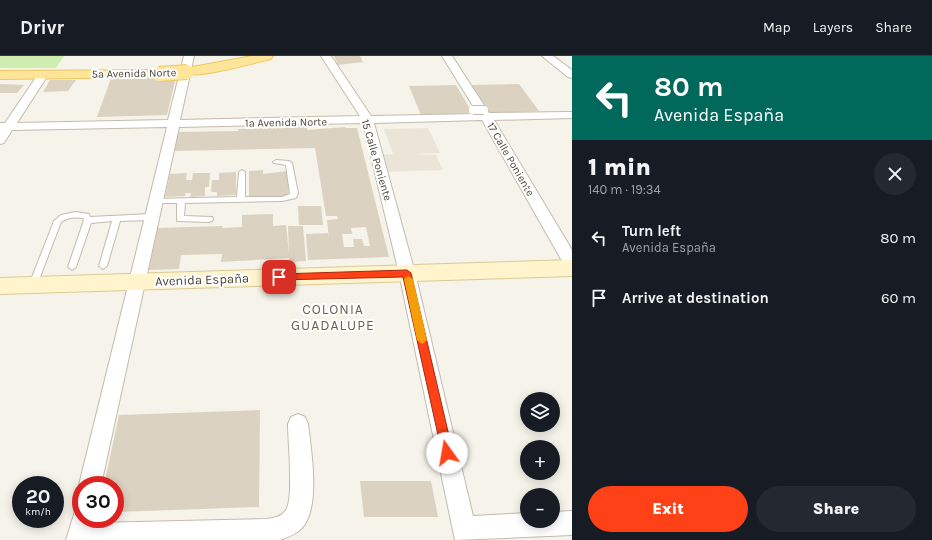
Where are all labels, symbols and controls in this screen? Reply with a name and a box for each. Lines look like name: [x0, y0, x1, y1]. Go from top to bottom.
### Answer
text: Drivr: [20, 17, 64, 39]
text: Map: [763, 19, 791, 36]
text: Layers: [813, 19, 853, 36]
text: Share: [875, 19, 912, 36]
street label: 5a Avenida Norte: [92, 66, 177, 81]
text: 80 m: [654, 70, 723, 103]
icon: left: [588, 72, 640, 124]
text: Avenida España: [654, 104, 784, 126]
street label: 1a Avenida Norte: [245, 115, 327, 130]
street label: 15 Calle Poniente: [359, 118, 394, 203]
street label: 17 Calle Poniente: [484, 120, 537, 199]
text: 1 min: [588, 153, 651, 181]
button: close: [874, 153, 916, 195]
text: 140 m · 19:34: [588, 182, 661, 197]
text: Turn left: [622, 222, 681, 240]
icon: left: [588, 227, 610, 249]
text: 80 m: [880, 229, 916, 247]
text: Avenida España: [622, 240, 716, 255]
pin: [262, 260, 296, 294]
icon: arrive: [268, 266, 290, 288]
street label: Avenida España: [155, 270, 249, 289]
icon: arrive: [588, 287, 610, 309]
text: Arrive at destination: [622, 289, 769, 307]
text: 60 m: [881, 289, 916, 307]
district label: COLONIA GUADALUPE: [291, 301, 375, 334]
map controls: [520, 392, 560, 528]
button: layers: [520, 392, 560, 432]
position arrow: [426, 432, 468, 474]
button: +: [520, 440, 560, 480]
speed limit sign: 30: [72, 476, 124, 528]
text: 20: [26, 485, 50, 508]
button: Exit: [588, 486, 748, 532]
button: Share: [756, 486, 916, 532]
button: −: [520, 488, 560, 528]
text: km/h: [25, 506, 51, 518]

